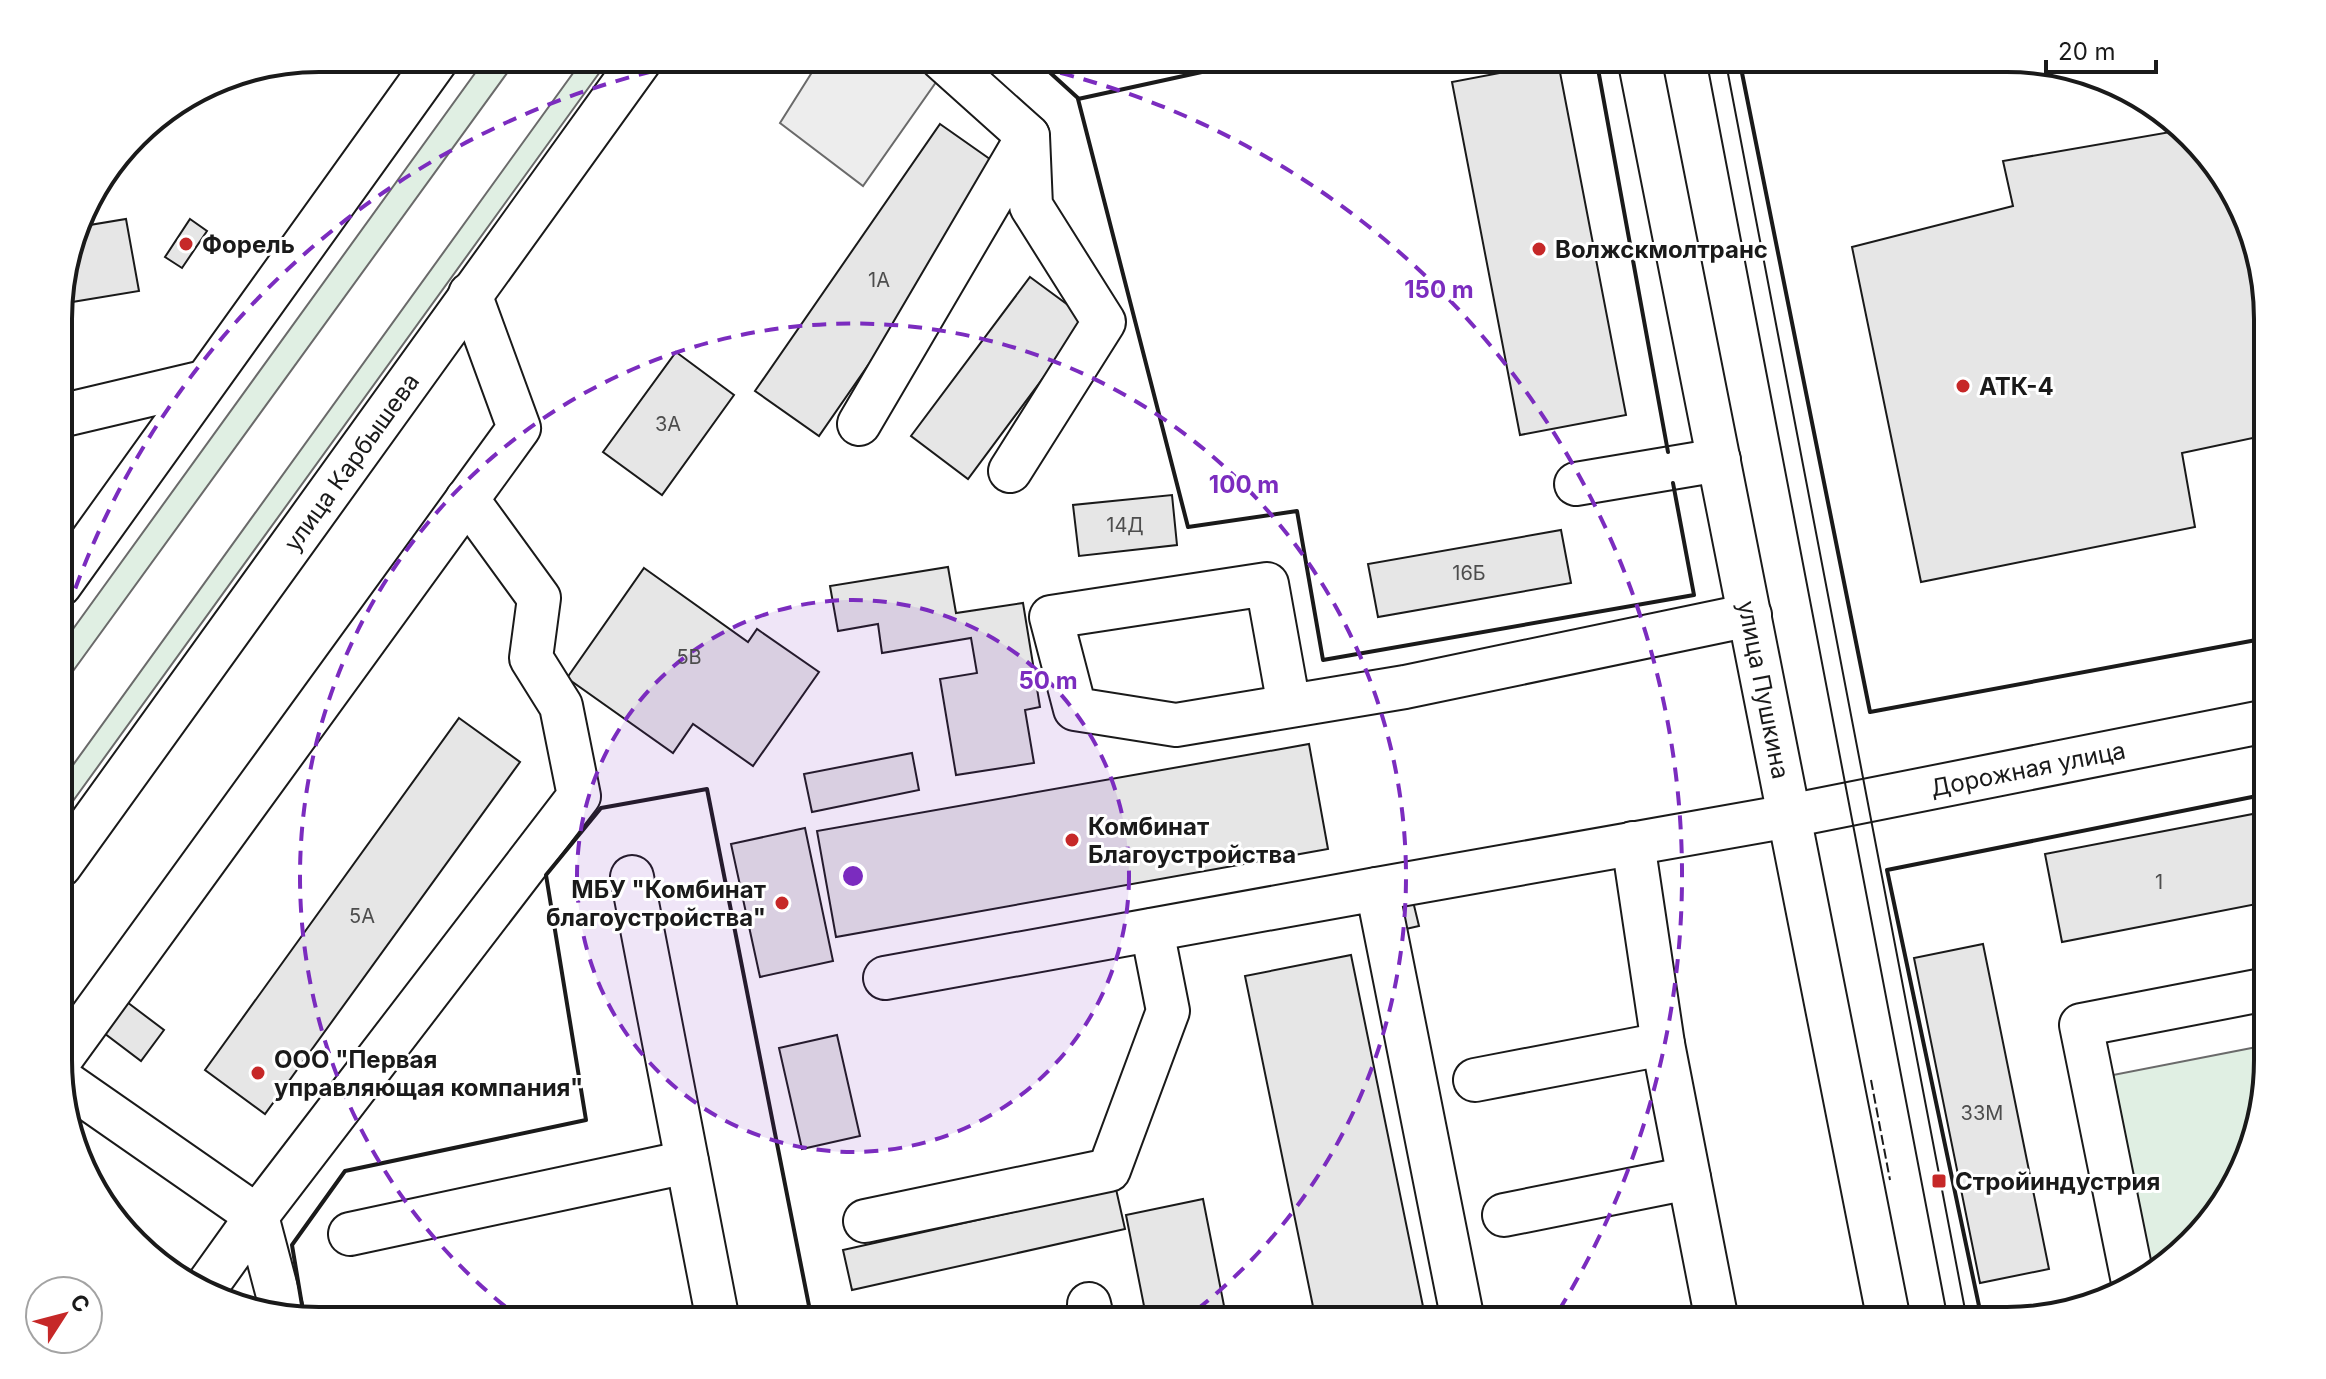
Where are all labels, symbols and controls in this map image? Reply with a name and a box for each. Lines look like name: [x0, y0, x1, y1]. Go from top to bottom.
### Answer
scale bar: [2046, 24, 2156, 74]
text: 20 m: [2058, 37, 2116, 66]
place label: Форель: [202, 230, 295, 259]
marker: Форель: [177, 235, 195, 253]
place label: Волжскмолтранс: [1555, 235, 1768, 264]
marker: Волжскмолтранс: [1530, 240, 1548, 258]
house number: 1А: [868, 268, 890, 292]
text: 150 m: [1404, 275, 1474, 304]
street label: улица Карбышева: [277, 367, 425, 556]
place label: АТК-4: [1979, 372, 2054, 401]
marker: АТК-4: [1954, 377, 1972, 395]
house number: 3А: [655, 412, 681, 436]
text: 100 m: [1209, 470, 1279, 499]
house number: 14Д: [1106, 513, 1144, 537]
house number: 16Б: [1452, 561, 1486, 585]
street label: улица Пушкина: [1732, 598, 1796, 781]
house number: 5В: [676, 645, 702, 669]
text: 50 m: [1018, 666, 1078, 695]
street label: Дорожная улица: [1928, 735, 2128, 802]
place label: Комбинат Благоустройства: [1088, 812, 1296, 869]
marker: Комбинат Благоустройства: [1063, 831, 1081, 849]
centre of rings: [839, 862, 867, 890]
house number: 1: [2155, 870, 2163, 894]
place label: МБУ "Комбинат благоустройства": [546, 875, 766, 932]
marker: МБУ "Комбинат благоустройства": [773, 894, 791, 912]
house number: 5А: [349, 904, 375, 928]
place label: ООО "Первая управляющая компания": [274, 1045, 583, 1102]
marker: ООО "Первая управляющая компания": [249, 1064, 267, 1082]
house number: 33М: [1961, 1101, 2003, 1125]
place label: Стройиндустрия: [1955, 1167, 2160, 1196]
marker: Стройиндустрия: [1930, 1172, 1948, 1190]
north arrow: [24, 1275, 104, 1355]
text: С: [65, 1289, 95, 1317]

